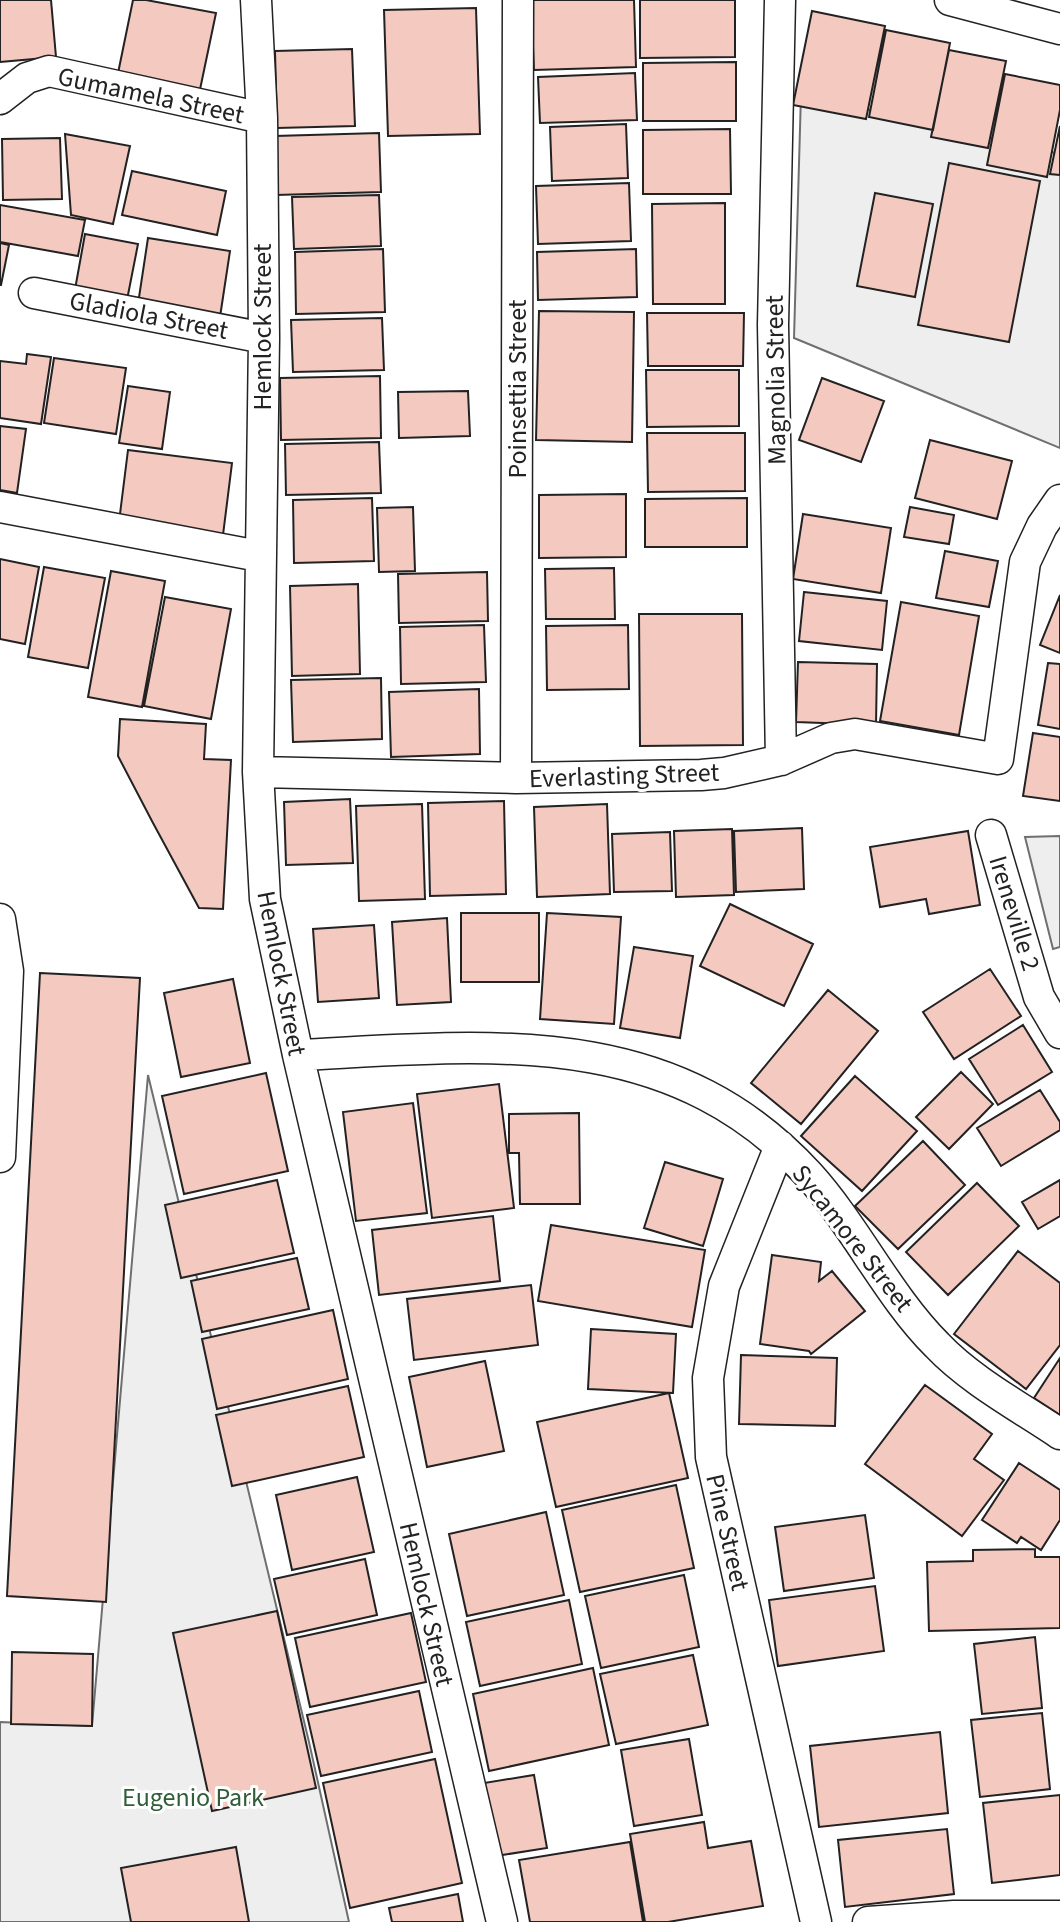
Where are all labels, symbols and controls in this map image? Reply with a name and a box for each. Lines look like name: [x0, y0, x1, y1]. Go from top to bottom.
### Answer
street label: Gumamela Street: [54, 58, 248, 133]
street label: Hemlock Street: [244, 243, 281, 411]
street label: Gladiola Street: [66, 282, 232, 349]
street label: Magnolia Street: [756, 295, 795, 465]
street label: Poinsettia Street: [499, 299, 536, 479]
street label: Everlasting Street: [528, 754, 720, 797]
street label: Ireneville 2: [979, 851, 1050, 975]
street label: Hemlock Street: [247, 887, 316, 1059]
street label: Sycamore Street: [783, 1157, 922, 1320]
street label: Pine Street: [696, 1470, 759, 1594]
street label: Hemlock Street: [390, 1518, 463, 1690]
park label: Eugenio Park: [122, 1779, 264, 1816]

